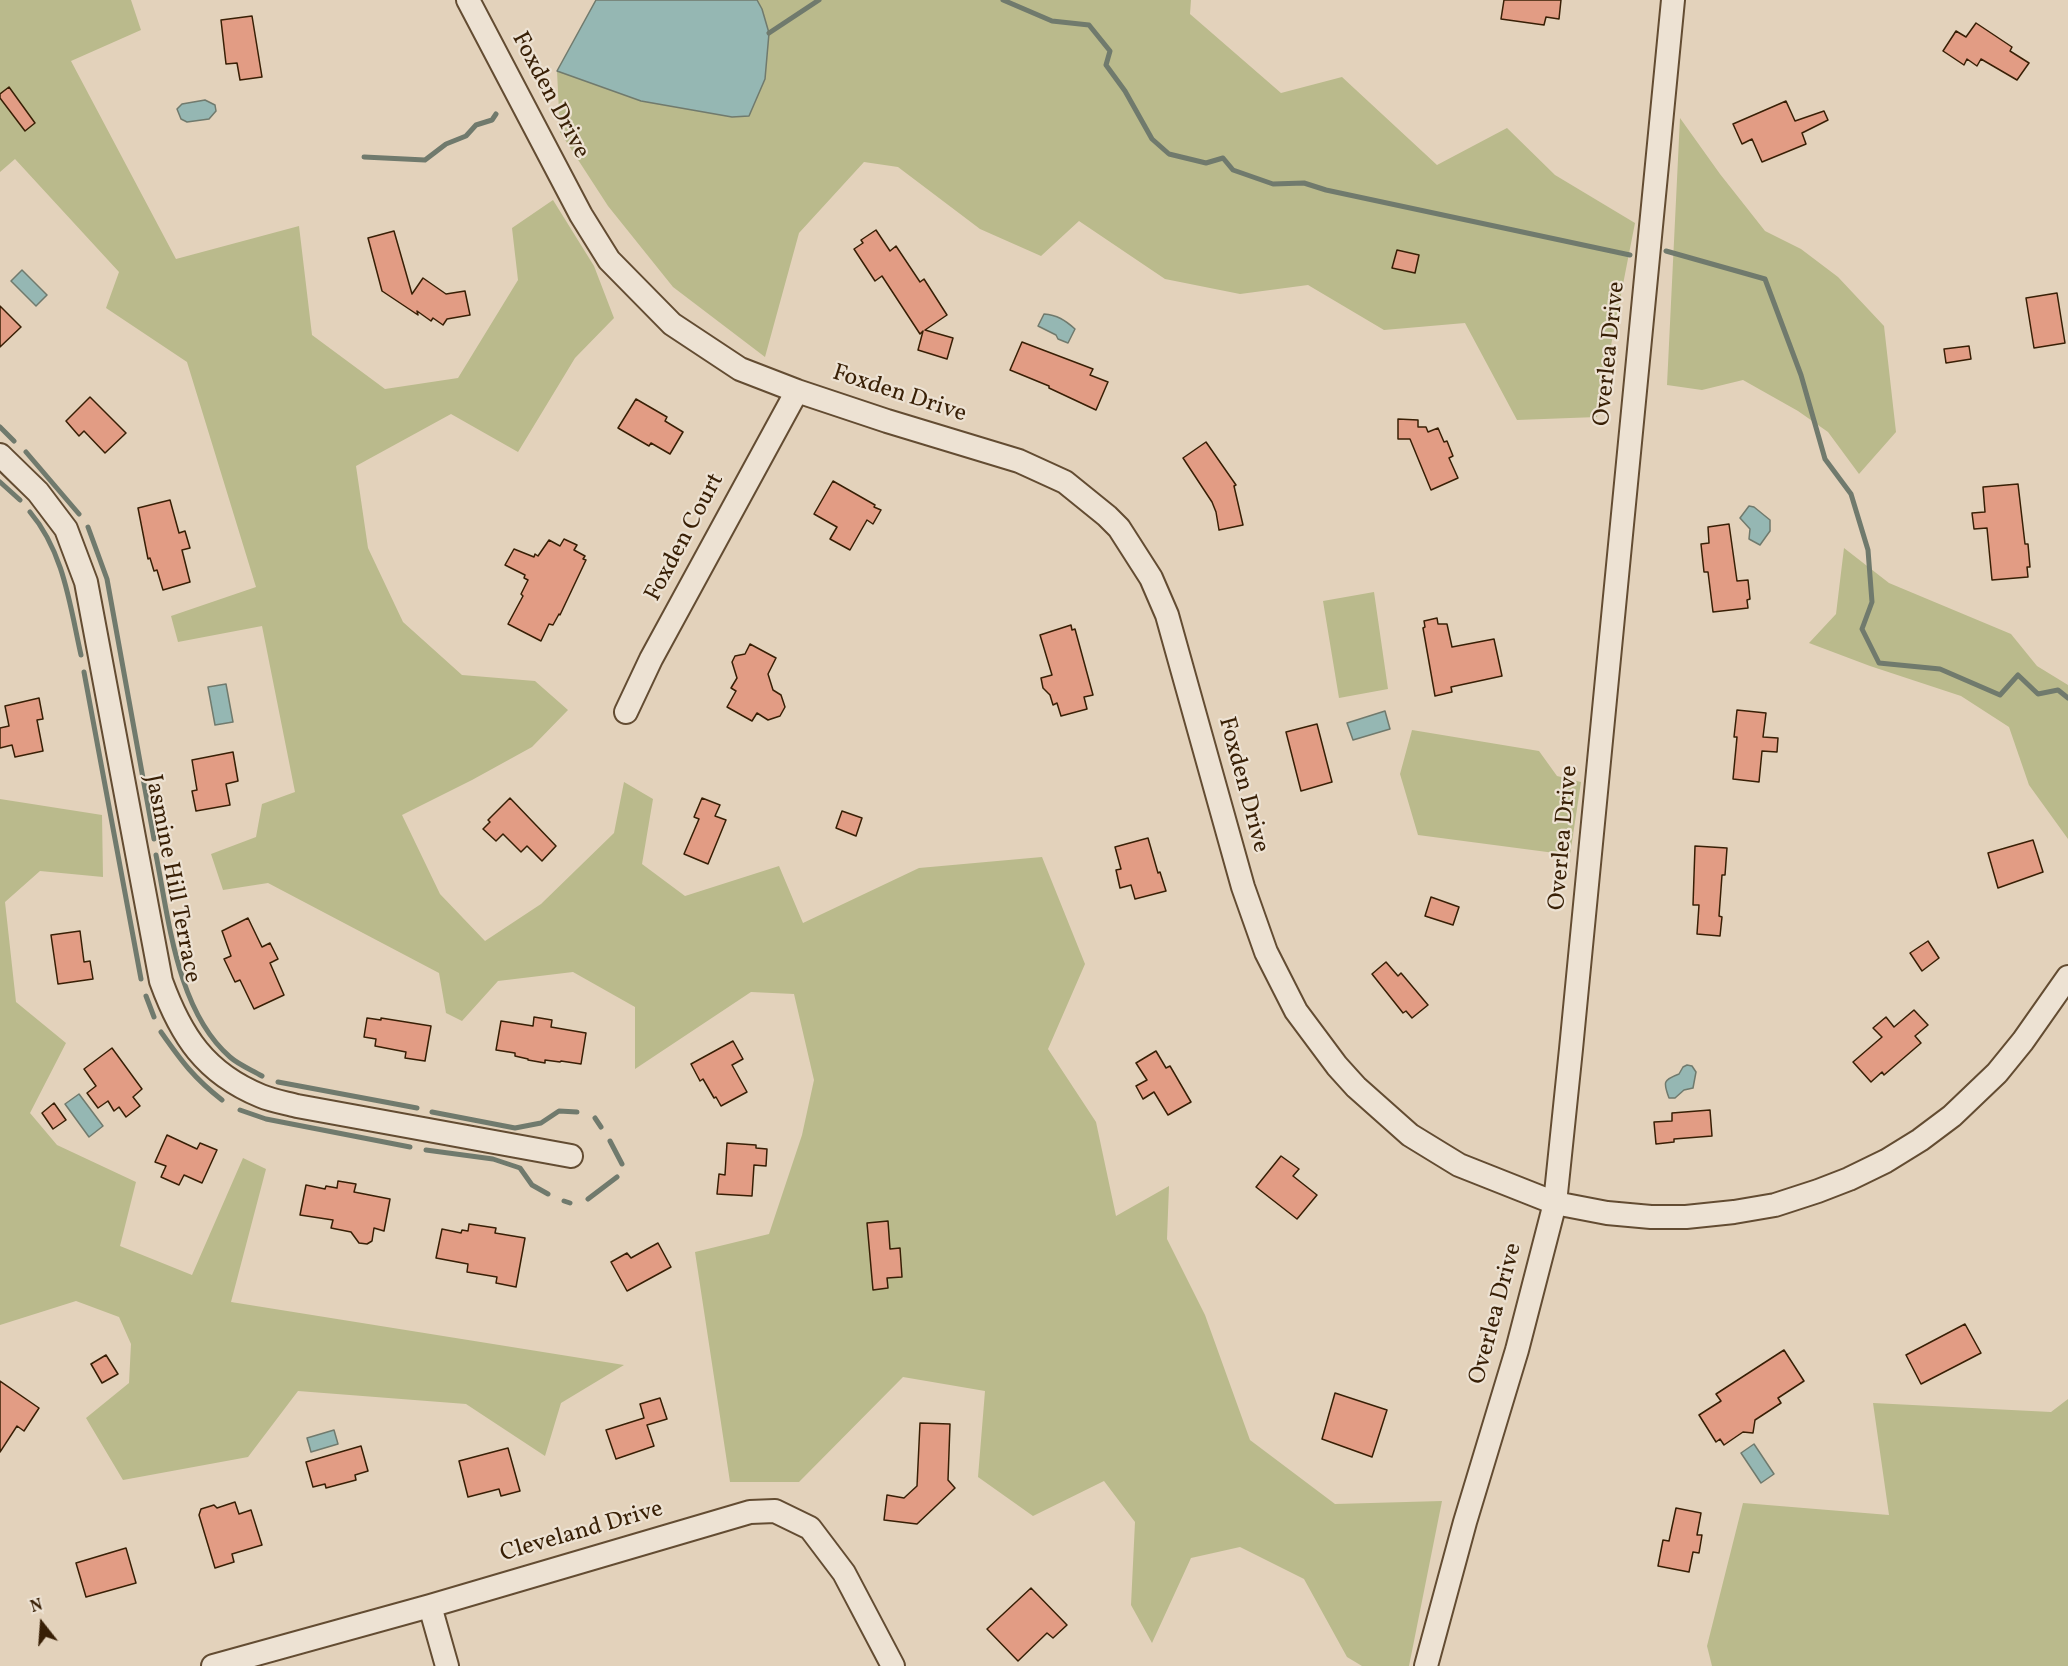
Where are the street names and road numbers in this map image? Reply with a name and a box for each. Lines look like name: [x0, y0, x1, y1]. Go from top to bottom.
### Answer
street label: Foxden Drive: [504, 28, 594, 164]
street label: Overlea Drive: [1589, 280, 1633, 428]
street label: Foxden Drive: [828, 360, 970, 430]
street label: Foxden Court: [640, 469, 732, 607]
street label: Foxden Drive: [1210, 714, 1274, 856]
street label: Overlea Drive: [1544, 764, 1586, 912]
street label: Jasmine Hill Terrace: [137, 772, 205, 986]
street label: Overlea Drive: [1464, 1240, 1530, 1388]
street label: Cleveland Drive: [497, 1496, 667, 1570]

